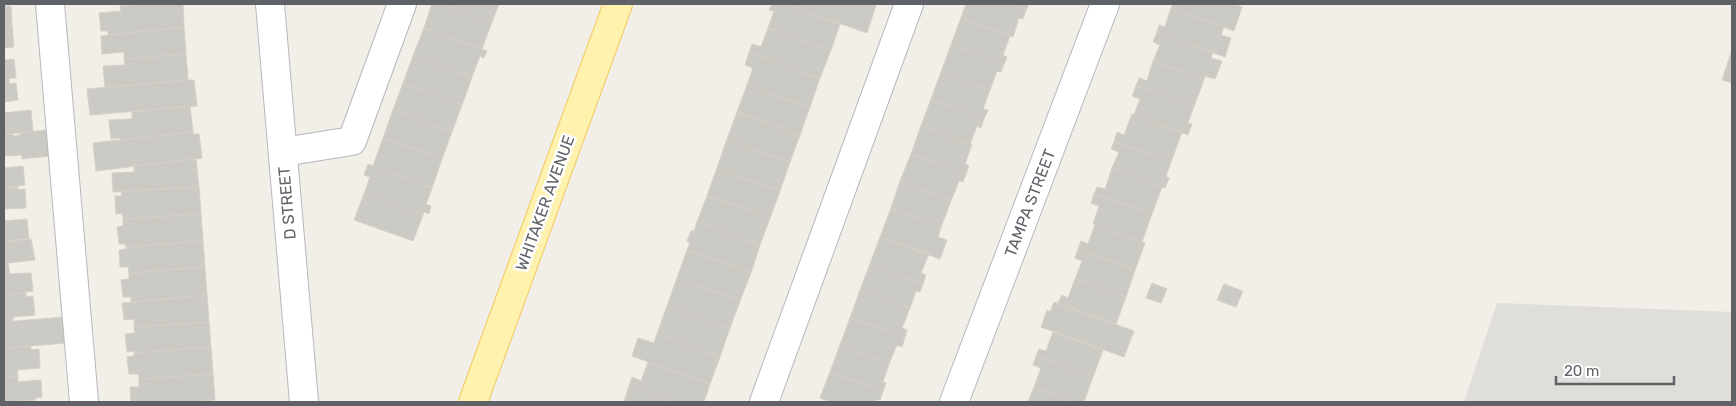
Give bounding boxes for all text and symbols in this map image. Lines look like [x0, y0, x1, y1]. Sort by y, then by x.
street label: WHITAKER AVENUE [512, 133, 578, 273]
street label: TAMPA STREET [1001, 147, 1059, 259]
street label: D STREET [274, 166, 300, 240]
scale bar [1556, 354, 1674, 386]
text: 20 m [1564, 362, 1599, 380]

